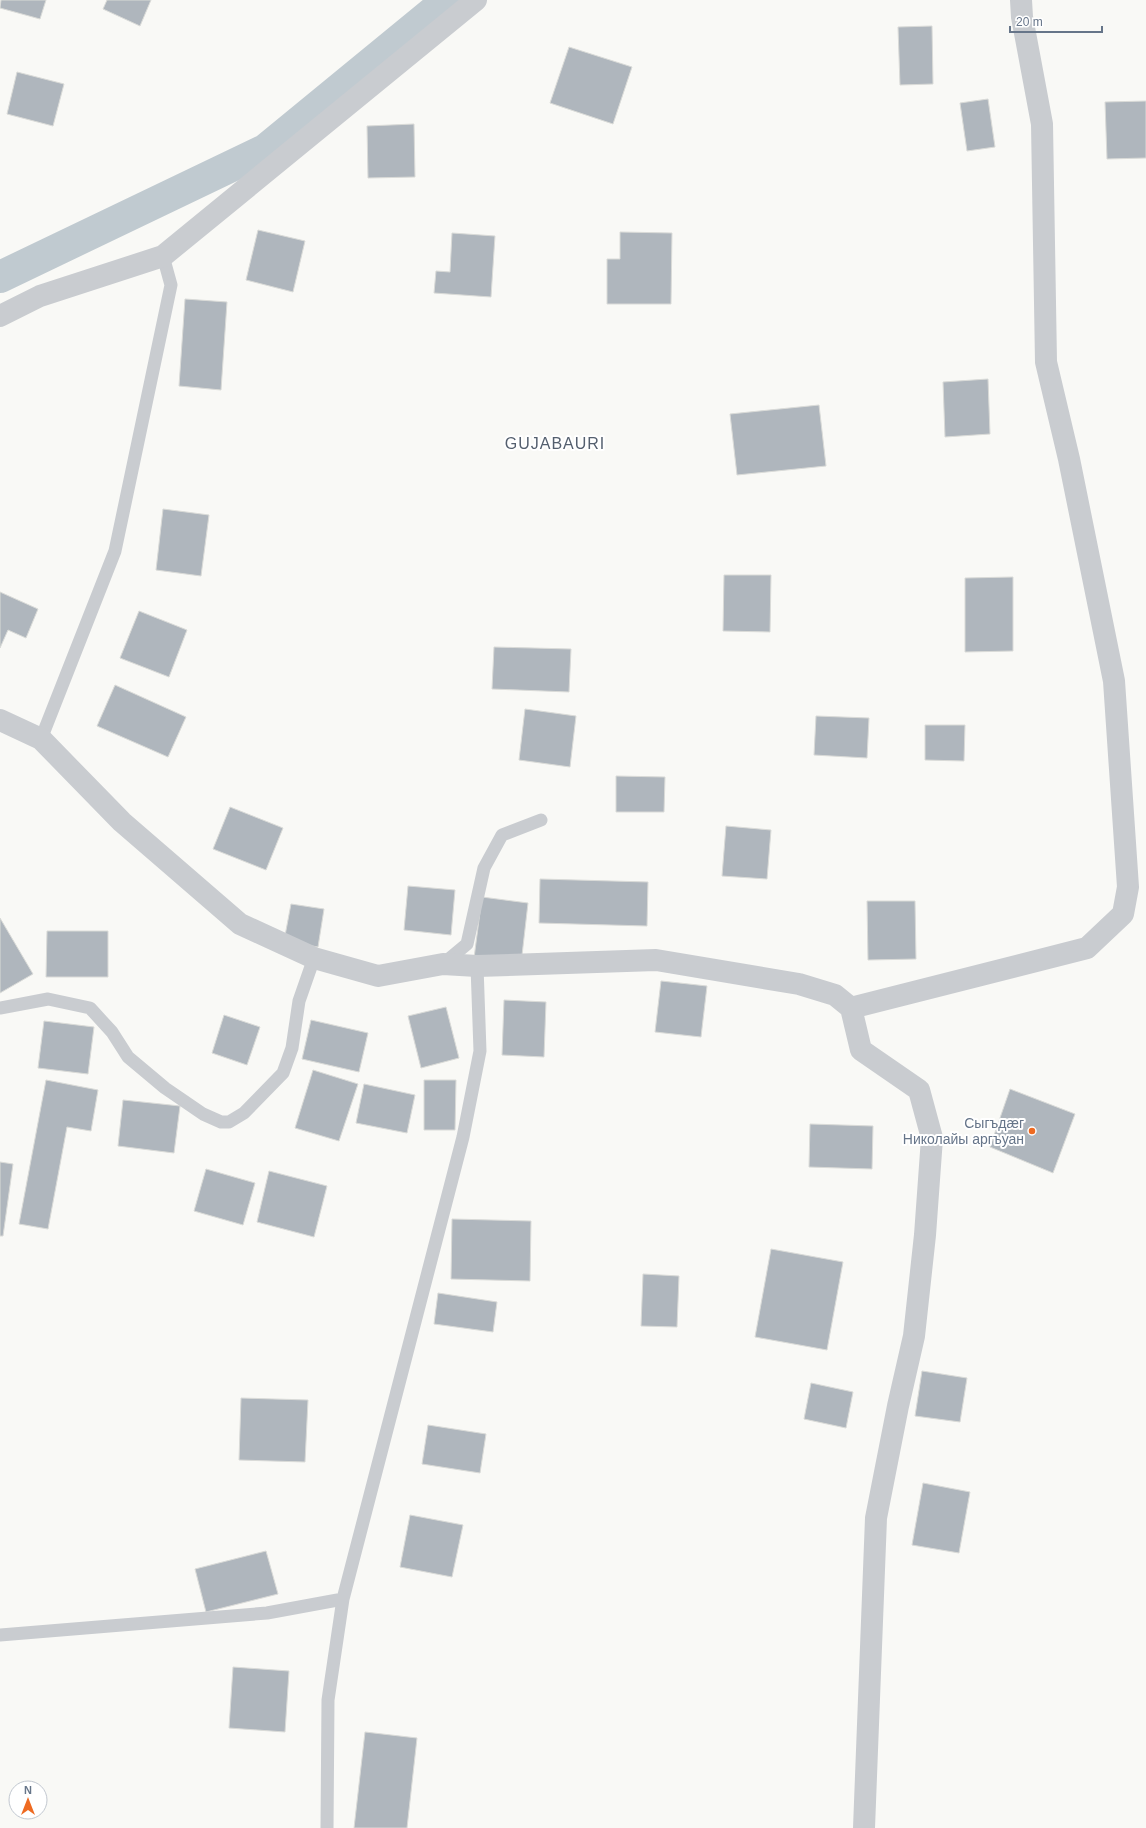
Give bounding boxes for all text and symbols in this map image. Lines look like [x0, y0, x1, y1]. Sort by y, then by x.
scale bar [1010, 8, 1102, 34]
text: 20 m [1016, 15, 1043, 29]
district label: GUJABAURI [505, 435, 605, 452]
place label: Сыгъдæг Николайы аргъуан [903, 1115, 1024, 1147]
marker: Сыгъдæг Николайы аргъуан [1027, 1126, 1037, 1136]
north arrow [8, 1780, 48, 1820]
text: N [24, 1784, 32, 1796]

